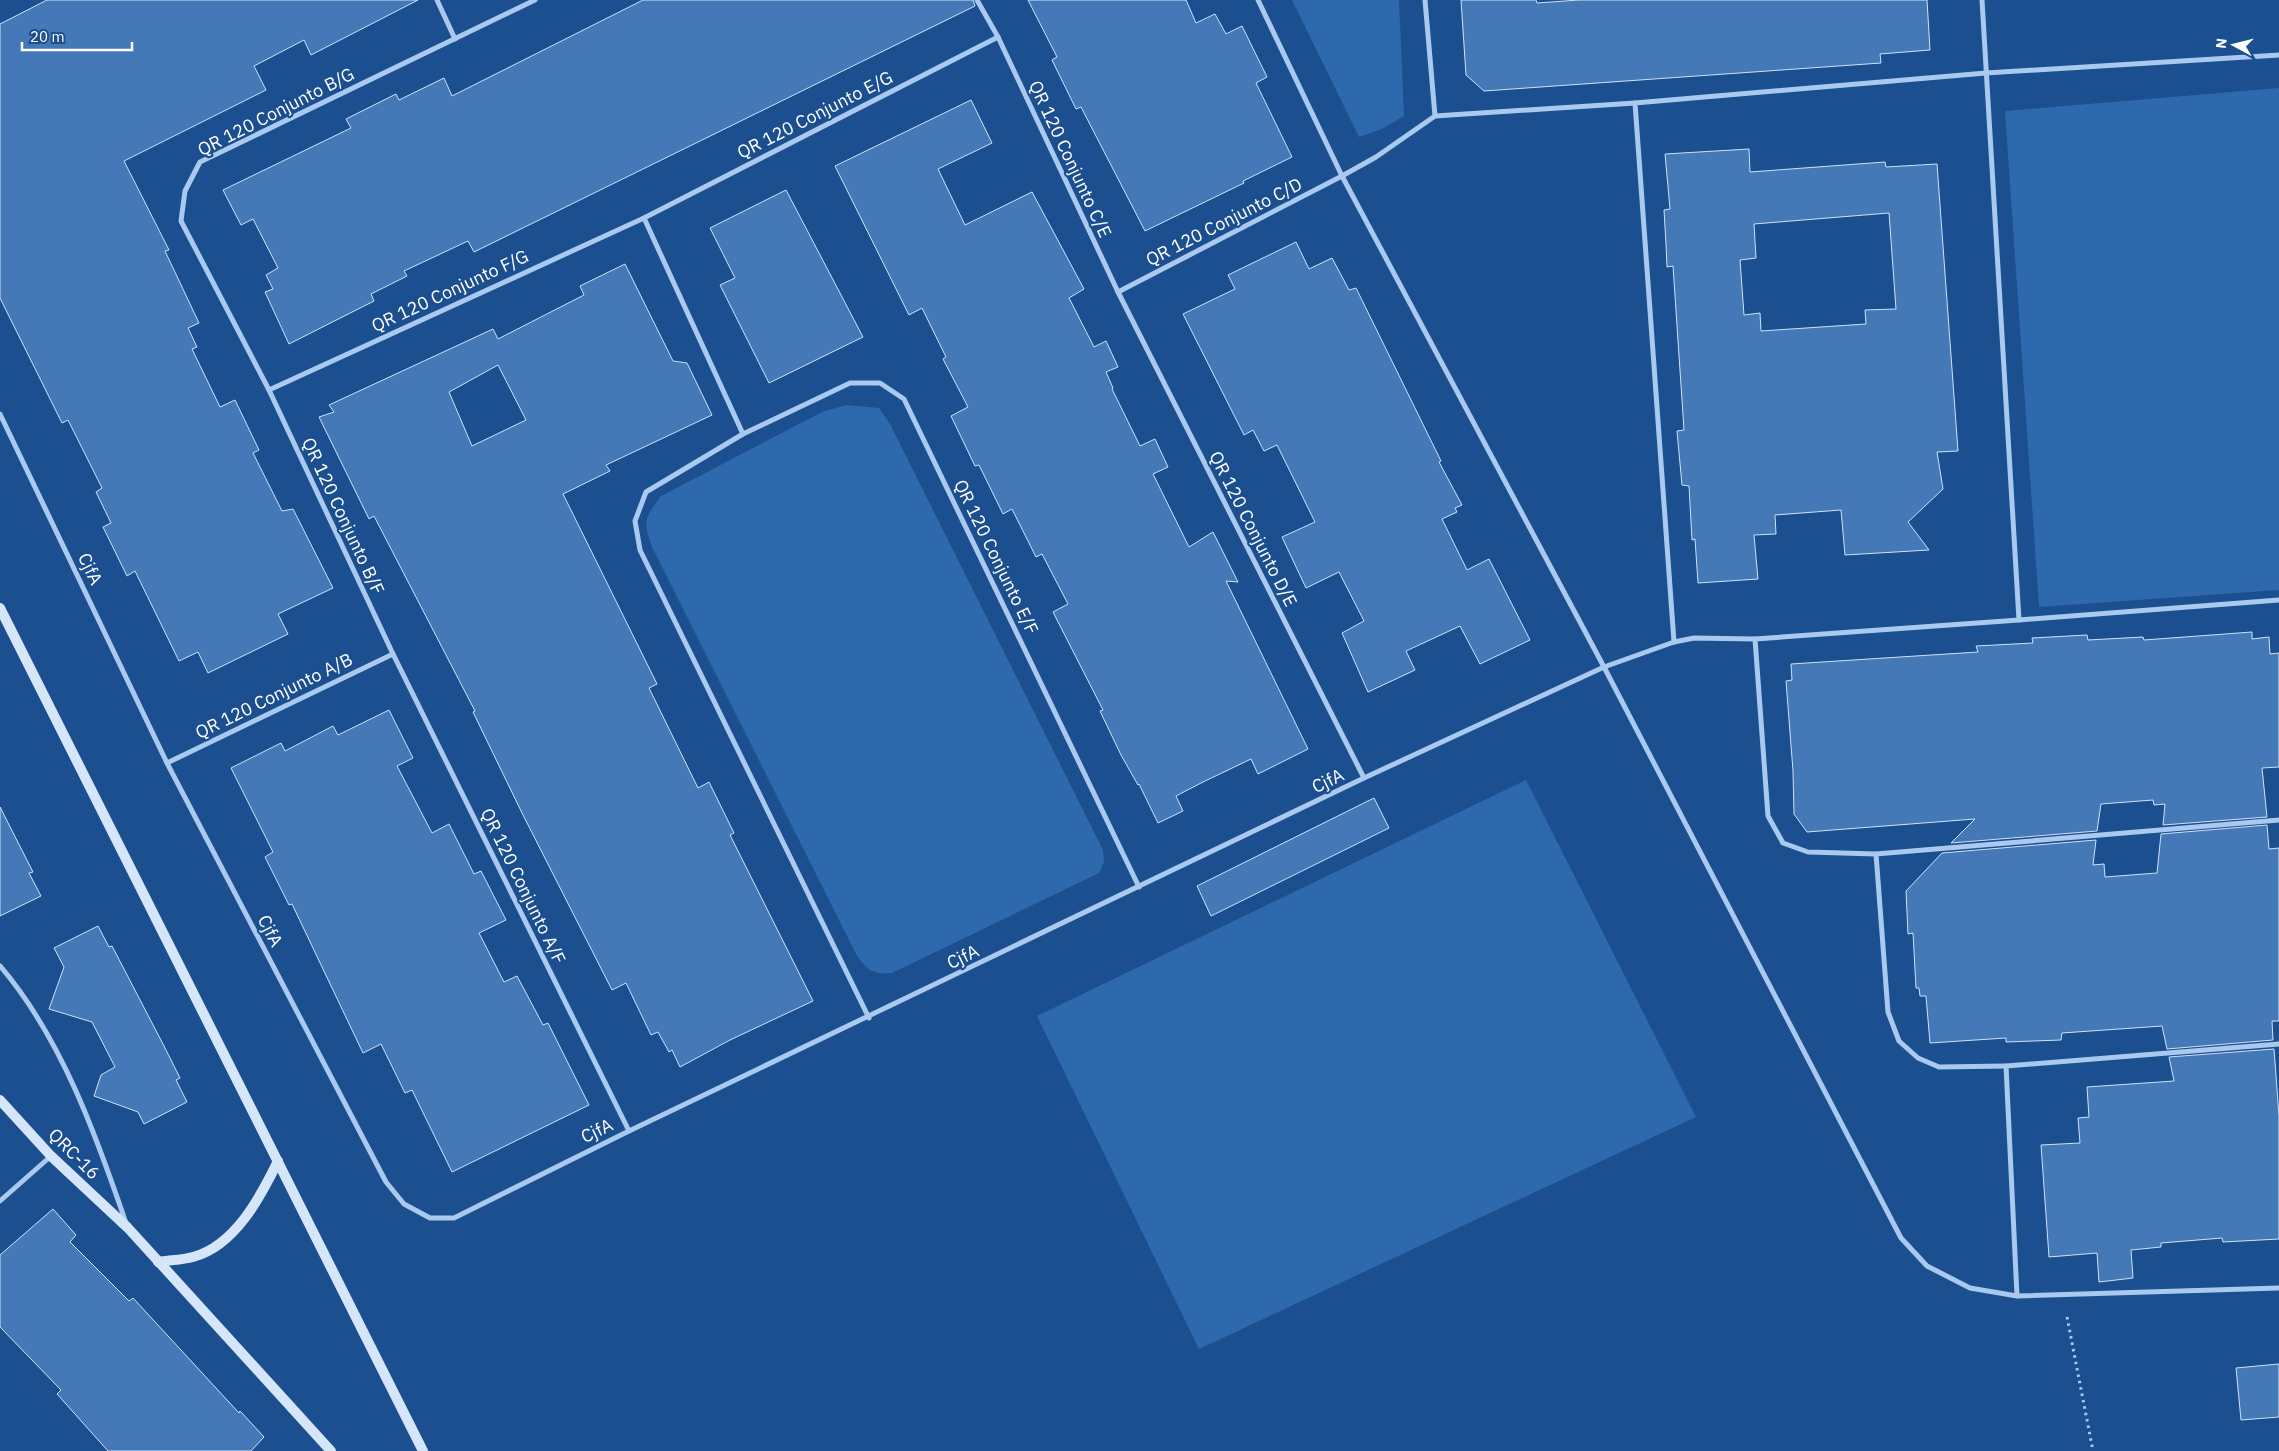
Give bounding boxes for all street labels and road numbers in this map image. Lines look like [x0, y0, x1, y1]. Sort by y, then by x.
street label: QR 120 Conjunto B/G [194, 62, 358, 161]
street label: QR 120 Conjunto E/G [733, 65, 897, 164]
street label: QR 120 Conjunto C/E [1024, 77, 1117, 241]
street label: QR 120 Conjunto C/D [1142, 172, 1306, 271]
street label: QR 120 Conjunto F/G [368, 244, 532, 337]
street label: QR 120 Conjunto B/F [297, 434, 390, 598]
street label: QR 120 Conjunto D/E [1204, 447, 1303, 610]
street label: QR 120 Conjunto E/F [949, 476, 1044, 638]
street label: CjfA [73, 549, 108, 589]
street label: QR 120 Conjunto A/B [191, 647, 356, 744]
street label: CjfA [1308, 763, 1348, 798]
street label: QR 120 Conjunto A/F [476, 804, 571, 968]
street label: CjfA [253, 911, 288, 951]
street label: CjfA [943, 939, 983, 974]
street label: CjfA [577, 1113, 617, 1148]
street label: QRC-16 [44, 1123, 105, 1184]

